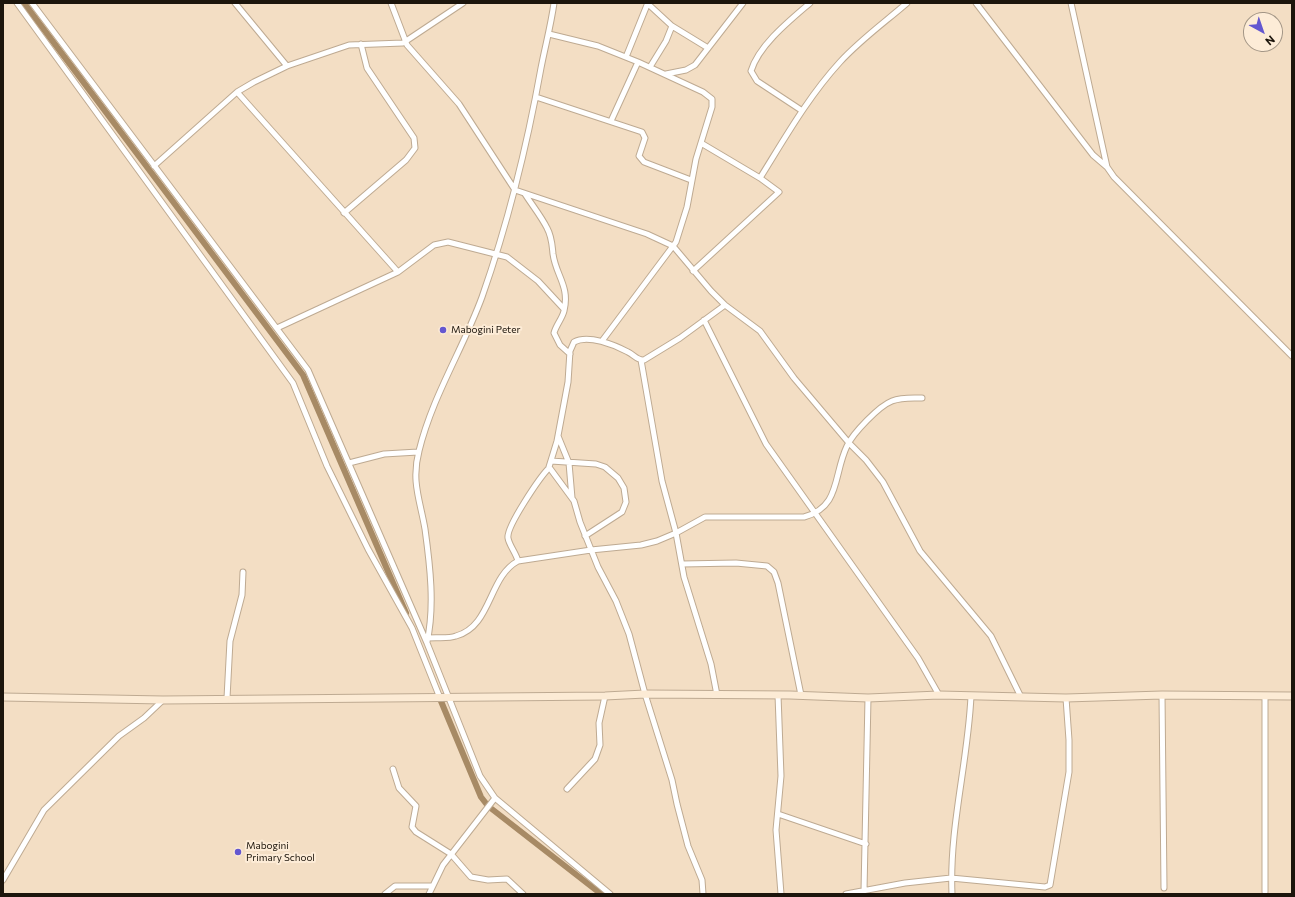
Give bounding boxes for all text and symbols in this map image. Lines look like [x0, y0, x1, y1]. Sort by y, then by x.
north arrow [1243, 12, 1283, 52]
text: N [1263, 33, 1278, 48]
place label: Mabogini Peter [451, 324, 520, 336]
marker: Mabogini Peter [438, 325, 448, 335]
place label: Mabogini Primary School [246, 840, 315, 864]
marker: Mabogini Primary School [233, 847, 243, 857]

